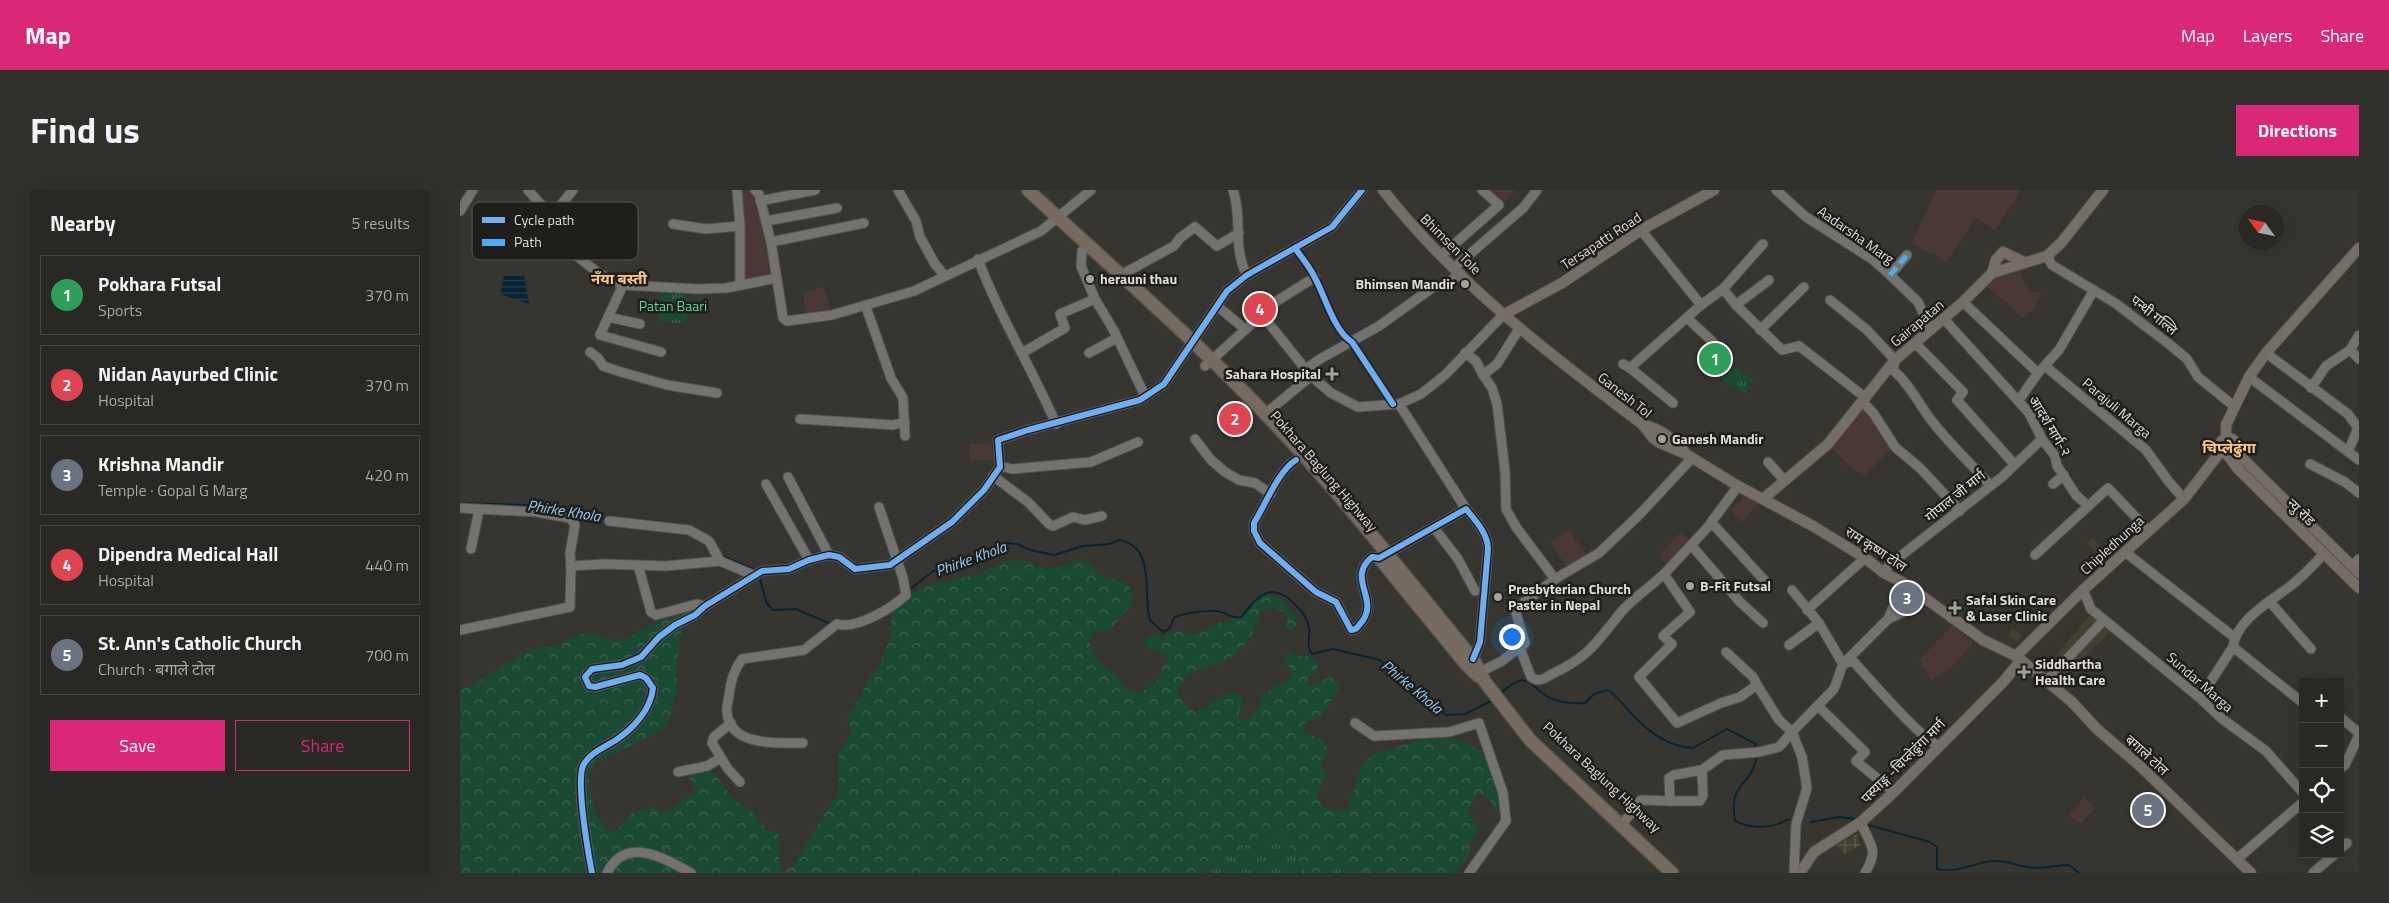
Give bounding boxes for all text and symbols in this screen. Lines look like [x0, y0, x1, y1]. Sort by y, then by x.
text: Map [25, 17, 71, 53]
text: Map [2181, 22, 2215, 49]
text: Layers [2243, 22, 2292, 49]
text: Share [2320, 22, 2364, 49]
text: Find us [30, 103, 140, 157]
button: Directions [2236, 105, 2359, 156]
street label: Aadarsha Marg [1814, 200, 1899, 269]
legend [472, 202, 638, 260]
north arrow [2239, 205, 2284, 250]
text: Nearby [50, 207, 115, 239]
street label: Tersapatti Road [1556, 207, 1645, 274]
street label: Bhimsen Tole [1416, 208, 1487, 279]
text: Cycle path [514, 209, 574, 230]
text: 5 results [351, 211, 410, 235]
text: Path [514, 231, 542, 252]
district label: नँया बस्ती [591, 267, 647, 290]
place label: herauni thau [1100, 268, 1177, 289]
text: Pokhara Futsal [98, 269, 221, 298]
marker: herauni thau [1084, 273, 1096, 285]
place label: Bhimsen Mandir [1355, 273, 1455, 294]
marker: Bhimsen Mandir [1459, 278, 1471, 290]
text: 1 [63, 283, 71, 307]
text: 370 m [365, 283, 409, 307]
pin: 4 [1244, 290, 1276, 328]
street label: पन्थी गल्लि [2126, 290, 2183, 340]
street label: Gairapatan [1885, 294, 1948, 351]
park label: Patan Baari [639, 295, 707, 316]
text: Sports [98, 298, 142, 322]
pin: 1 [1699, 340, 1731, 378]
text: Nidan Aayurbed Clinic [98, 359, 278, 388]
place label: Sahara Hospital [1225, 363, 1321, 384]
marker: Sahara Hospital [1325, 367, 1339, 381]
street label: Ganesh Tol [1594, 367, 1657, 423]
street label: Parajuli Marga [2078, 372, 2157, 443]
text: 2 [63, 373, 71, 397]
text: 370 m [365, 373, 409, 397]
text: Hospital [98, 388, 154, 412]
street label: आदर्श मार्ग-२ [2024, 391, 2077, 460]
pin: 2 [1219, 400, 1251, 438]
street label: Pokhara Baglung Highway [1266, 405, 1383, 536]
place label: Ganesh Mandir [1672, 428, 1763, 449]
marker: Ganesh Mandir [1656, 433, 1668, 445]
district label: चिप्लेढुंगा [2202, 436, 2256, 459]
text: Krishna Mandir [98, 449, 224, 478]
text: 3 [63, 463, 71, 487]
text: 420 m [365, 463, 409, 487]
street label: गोपाल जी मार्ग [1920, 464, 1990, 527]
text: Temple · Gopal G Marg [98, 478, 248, 502]
water label: Phirke Khola [526, 493, 604, 528]
street label: न्यु रोड [2282, 493, 2321, 531]
street label: Chipledhunga [2075, 510, 2148, 579]
street label: राम कृष्ण टोल [1841, 521, 1912, 577]
water label: Phirke Khola [932, 535, 1011, 582]
text: Dipendra Medical Hall [98, 539, 278, 568]
text: 4 [63, 553, 71, 577]
text: 440 m [365, 553, 409, 577]
text: Hospital [98, 568, 154, 592]
place label: B-Fit Futsal [1700, 575, 1771, 596]
place label: Presbyterian Church Paster in Nepal [1508, 578, 1631, 615]
pin: 3 [1891, 579, 1923, 617]
marker: B-Fit Futsal [1684, 580, 1696, 592]
place label: Safal Skin Care & Laser Clinic [1966, 589, 2056, 626]
marker: Presbyterian Church Paster in Nepal [1492, 591, 1504, 603]
marker: Safal Skin Care & Laser Clinic [1948, 601, 1962, 615]
your location [1499, 624, 1525, 650]
text: St. Ann's Catholic Church [98, 628, 302, 657]
text: 5 [63, 643, 71, 667]
text: 700 m [365, 643, 409, 667]
street label: Sundar Marga [2162, 647, 2238, 717]
place label: Siddhartha Health Care [2035, 653, 2106, 690]
water label: Phirke Khola [1377, 654, 1449, 720]
text: Church · बगाले टोल [98, 657, 215, 681]
marker: Siddhartha Health Care [2017, 665, 2031, 679]
map controls [2299, 678, 2344, 858]
button: + [2299, 678, 2344, 723]
street label: पस्याङ्ग -चिप्लेढुंगा मार्ग [1856, 713, 1951, 808]
street label: Pokhara Baglung Highway [1539, 716, 1666, 837]
button: Save [50, 720, 225, 771]
button: Share [235, 720, 410, 771]
button: − [2299, 723, 2344, 768]
street label: बगाले टोल [2121, 729, 2174, 780]
button: locate [2299, 768, 2344, 813]
pin: 5 [2132, 791, 2164, 829]
button: layers [2299, 813, 2344, 858]

